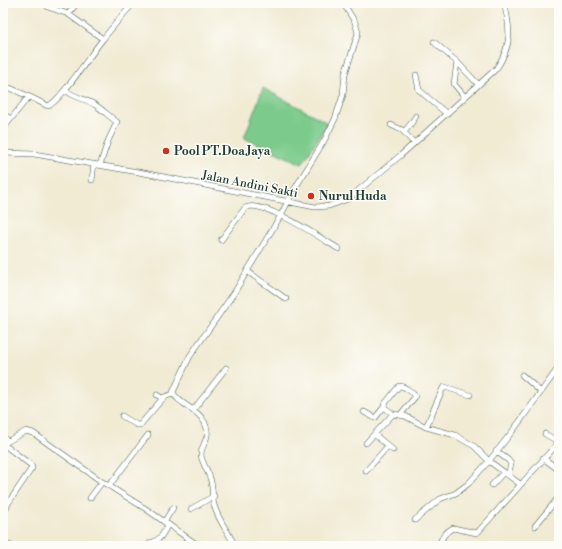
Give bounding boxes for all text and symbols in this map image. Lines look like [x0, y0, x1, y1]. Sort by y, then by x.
place label: Pool PT.Doa Jaya [174, 144, 271, 159]
marker: Pool PT.Doa Jaya [161, 146, 171, 156]
street label: Jalan Andini Sakti [200, 168, 299, 201]
place label: Nurul Huda [319, 189, 387, 204]
marker: Nurul Huda [306, 191, 316, 201]

